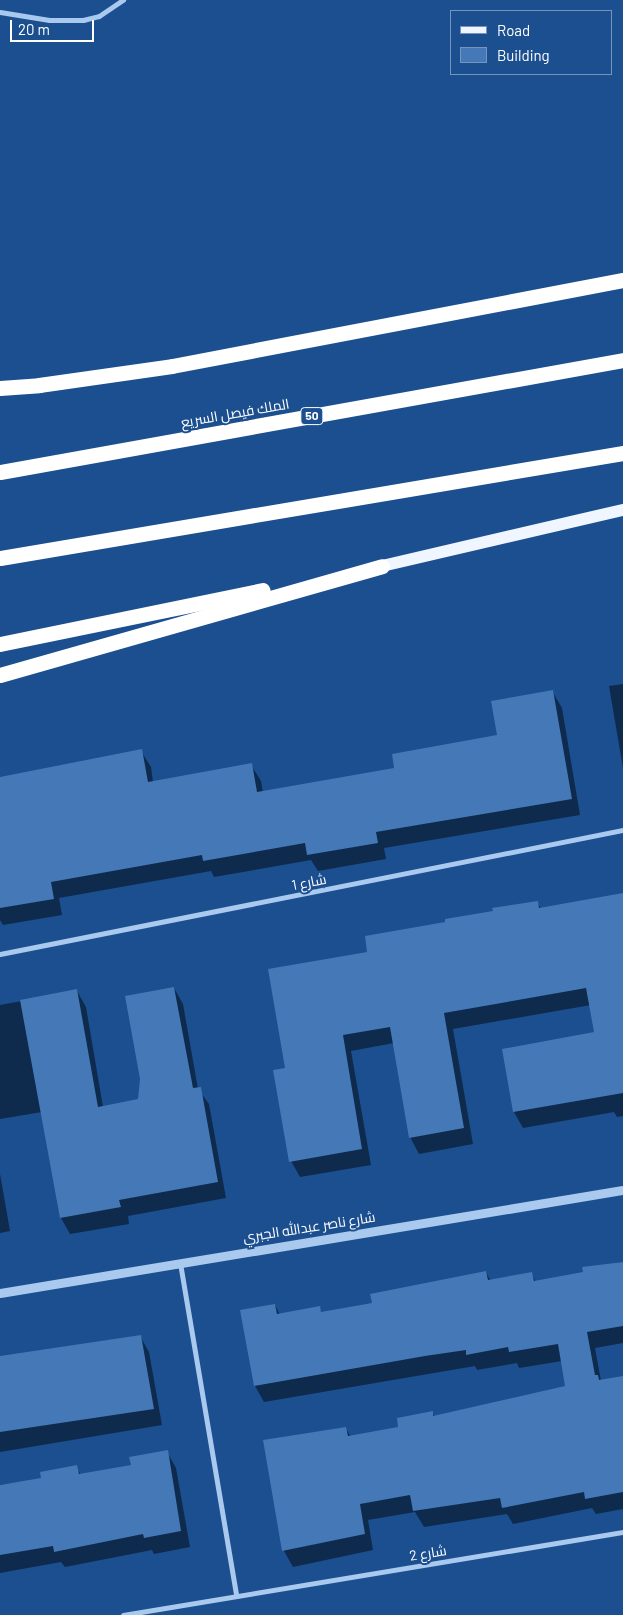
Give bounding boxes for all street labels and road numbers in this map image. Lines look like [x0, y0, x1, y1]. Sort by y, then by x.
street label: الملك فيصل السريع [179, 395, 291, 431]
road number: 50 [300, 406, 324, 426]
street label: شارع 1 [290, 870, 328, 894]
street label: شارع ناصر عبدالله الجبري [242, 1208, 376, 1246]
street label: شارع 2 [408, 1542, 448, 1564]

